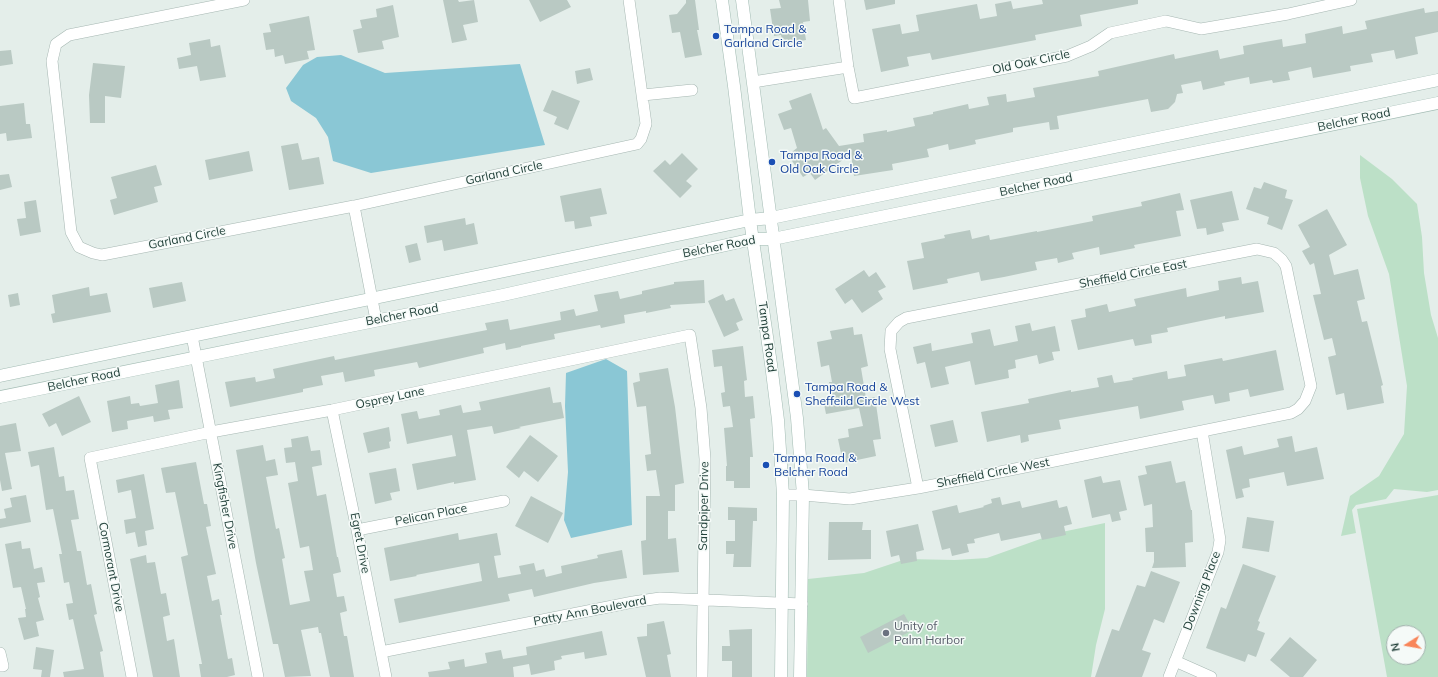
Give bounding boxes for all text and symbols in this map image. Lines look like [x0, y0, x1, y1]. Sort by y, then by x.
place label: Tampa Road & Garland Circle [724, 22, 806, 50]
marker: Tampa Road & Garland Circle [711, 31, 721, 41]
street label: Old Oak Circle [991, 47, 1071, 77]
street label: Belcher Road [1316, 105, 1392, 135]
place label: Tampa Road & Old Oak Circle [780, 148, 862, 176]
marker: Tampa Road & Old Oak Circle [767, 157, 777, 167]
street label: Garland Circle [464, 158, 544, 188]
street label: Belcher Road [998, 170, 1074, 200]
street label: Garland Circle [147, 223, 227, 253]
street label: Belcher Road [681, 233, 757, 261]
street label: Sheffield Circle East [1078, 256, 1188, 292]
street label: Belcher Road [364, 301, 440, 329]
street label: Tampa Road [755, 301, 779, 373]
street label: Belcher Road [46, 365, 122, 395]
place label: Tampa Road & Sheffeild Circle West [805, 380, 919, 408]
street label: Osprey Lane [354, 384, 426, 412]
marker: Tampa Road & Sheffeild Circle West [792, 389, 802, 399]
place label: Tampa Road & Belcher Road [774, 451, 856, 479]
street label: Sheffield Circle West [935, 455, 1051, 491]
marker: Tampa Road & Belcher Road [761, 460, 771, 470]
street label: Sandpiper Drive [696, 461, 712, 551]
street label: Kingfisher Drive [210, 462, 240, 550]
street label: Pelican Place [394, 501, 468, 529]
street label: Egret Drive [347, 512, 373, 574]
street label: Cormorant Drive [95, 521, 127, 613]
street label: Downing Place [1180, 549, 1224, 633]
street label: Patty Ann Boulevard [532, 593, 648, 629]
place label: Unity of Palm Harbor [894, 619, 964, 647]
north arrow [1386, 625, 1426, 665]
marker: Unity of Palm Harbor [881, 628, 891, 638]
text: N [1388, 642, 1403, 653]

